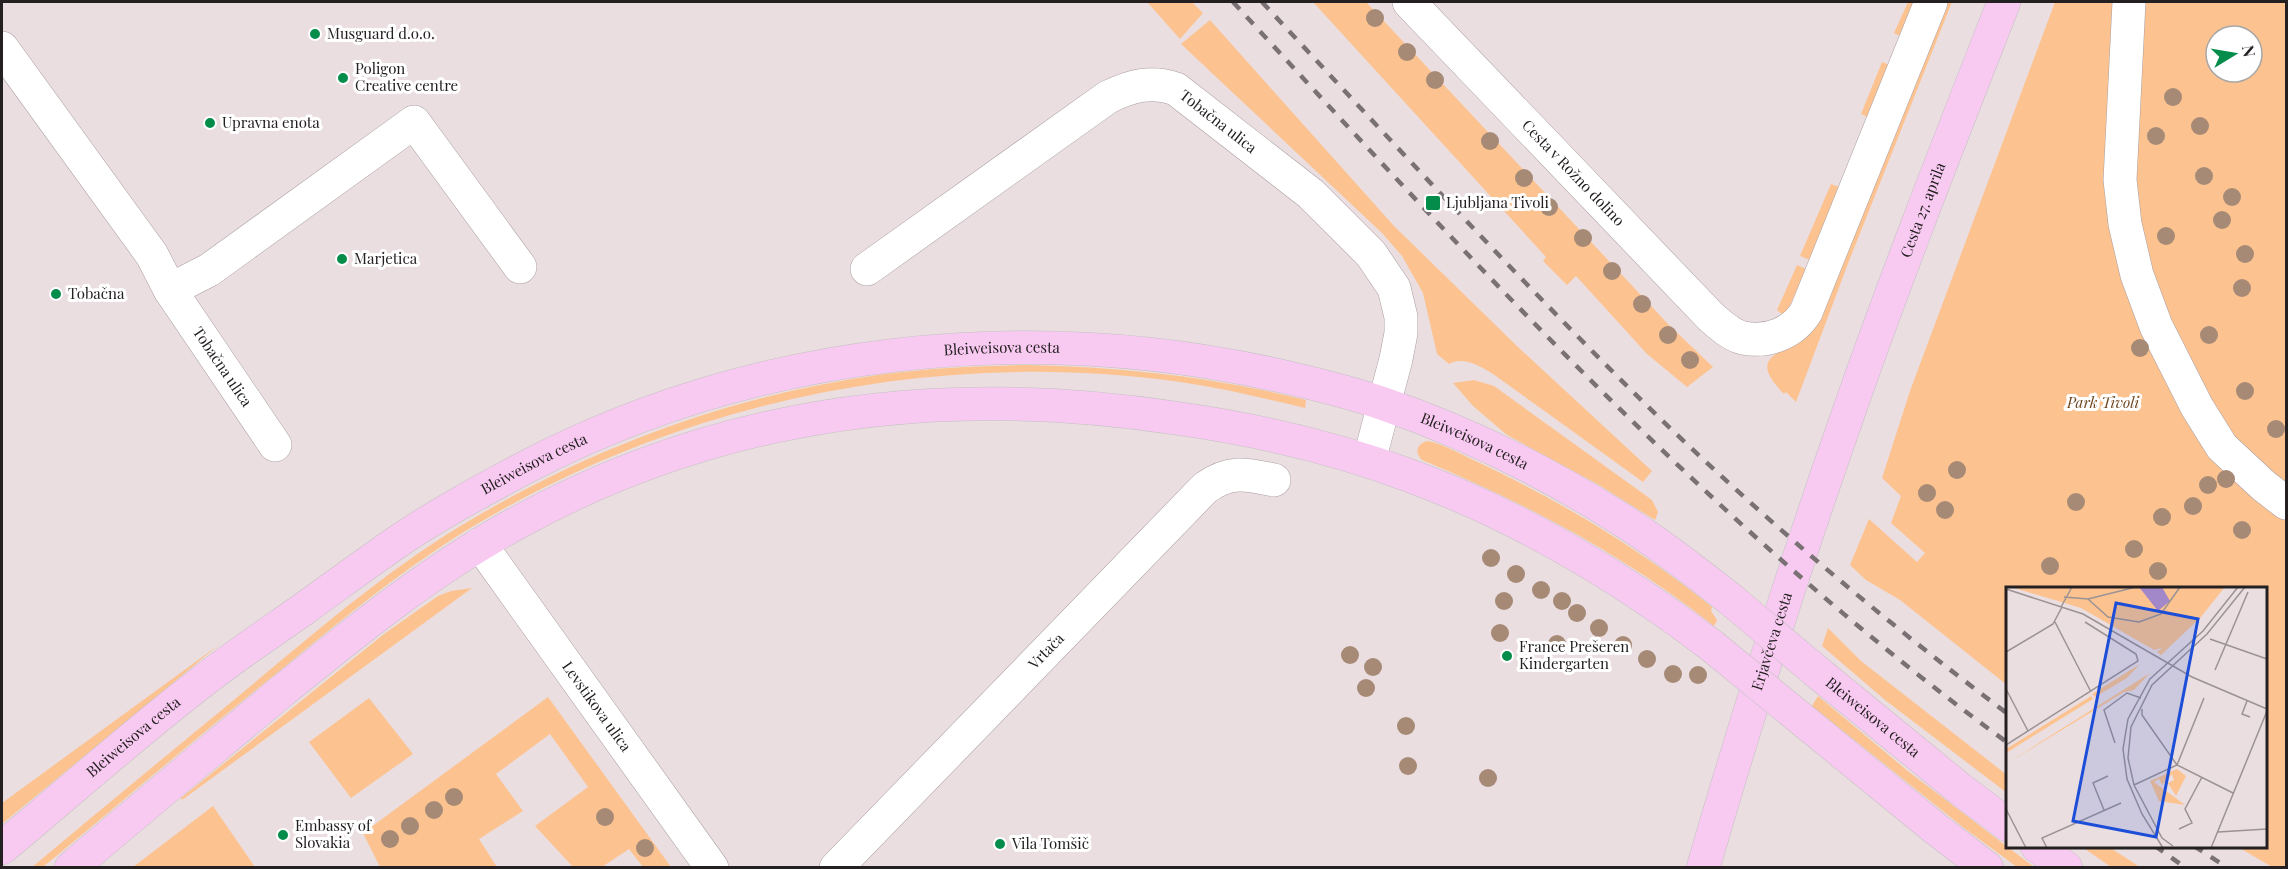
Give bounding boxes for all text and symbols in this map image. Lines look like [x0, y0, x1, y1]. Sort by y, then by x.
place label: Musguard d.o.o. [327, 23, 435, 43]
north arrow [2204, 24, 2264, 84]
marker: Musguard d.o.o. [308, 27, 322, 41]
text: N [2238, 43, 2261, 59]
place label: Poligon Creative centre [355, 58, 458, 95]
marker: Poligon Creative centre [336, 71, 350, 85]
street label: Tobačna ulica [1176, 85, 1262, 158]
place label: Upravna enota [222, 112, 320, 132]
street label: Cesta v Rožno dolino [1518, 115, 1629, 230]
marker: Upravna enota [203, 116, 217, 130]
street label: Cesta 27. aprila [1895, 159, 1950, 260]
place label: Ljubljana Tivoli [1446, 192, 1549, 212]
marker: Ljubljana Tivoli [1424, 194, 1442, 212]
place label: Marjetica [354, 248, 418, 268]
marker: Marjetica [335, 252, 349, 266]
place label: Tobačna [68, 283, 125, 303]
marker: Tobačna [49, 287, 63, 301]
street label: Tobačna ulica [189, 323, 257, 411]
street label: Bleiweisova cesta [943, 337, 1061, 360]
park label: Park Tivoli [2066, 392, 2140, 412]
street label: Bleiweisova cesta [1418, 407, 1533, 474]
street label: Bleiweisova cesta [477, 428, 590, 498]
inset map [2006, 587, 2267, 848]
street label: Erjavčeva cesta [1746, 589, 1796, 693]
street label: Vrtača [1023, 628, 1068, 674]
place label: France Prešeren Kindergarten [1519, 636, 1629, 673]
marker: France Prešeren Kindergarten [1500, 649, 1514, 663]
street label: Levstikova ulica [558, 657, 637, 756]
street label: Bleiweisova cesta [1822, 672, 1925, 762]
street label: Bleiweisova cesta [82, 691, 184, 781]
place label: Embassy of Slovakia [295, 815, 372, 852]
marker: Embassy of Slovakia [276, 828, 290, 842]
place label: Vila Tomšič [1011, 833, 1089, 853]
marker: Vila Tomšič [993, 837, 1007, 851]

